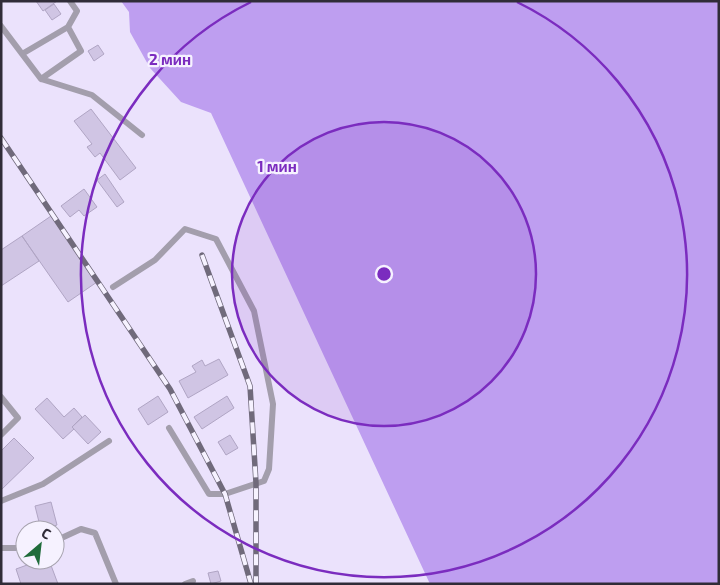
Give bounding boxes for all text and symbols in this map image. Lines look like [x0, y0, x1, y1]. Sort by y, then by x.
text: 2 мин [149, 50, 191, 68]
text: 1 мин [257, 157, 297, 175]
centre of rings [375, 265, 393, 283]
north arrow [15, 520, 65, 570]
text: С [39, 524, 54, 543]

